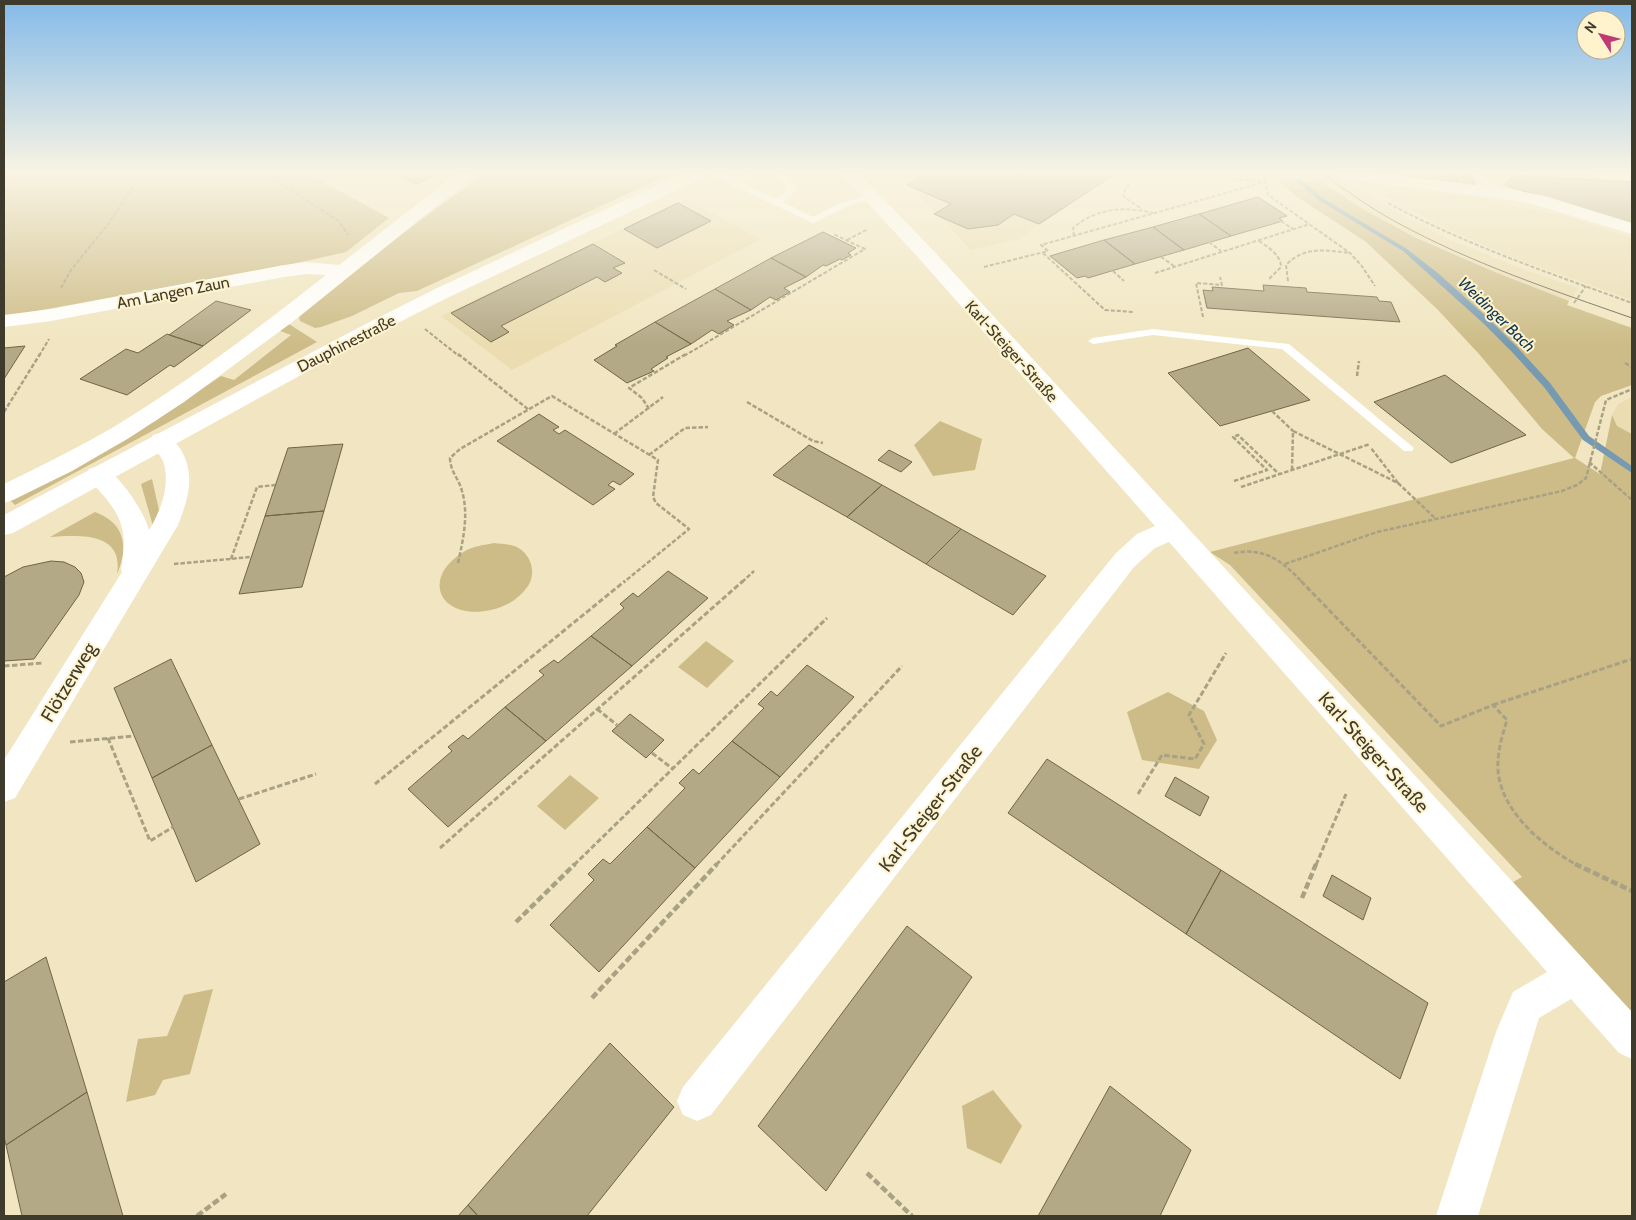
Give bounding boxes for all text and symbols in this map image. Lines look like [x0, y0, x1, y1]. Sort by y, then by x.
north arrow [1576, 10, 1626, 60]
text: N [1580, 18, 1601, 37]
street label: Am Langen Zaun [115, 272, 231, 313]
water label: Weidinger Bach [1454, 273, 1539, 356]
street label: Karl-Steiger-Straße [961, 297, 1062, 406]
street label: Dauphinestraße [294, 311, 399, 376]
street label: Flötzerweg [36, 638, 101, 726]
street label: Karl-Steiger-Straße [1313, 687, 1434, 818]
street label: Karl-Steiger-Straße [874, 740, 987, 876]

